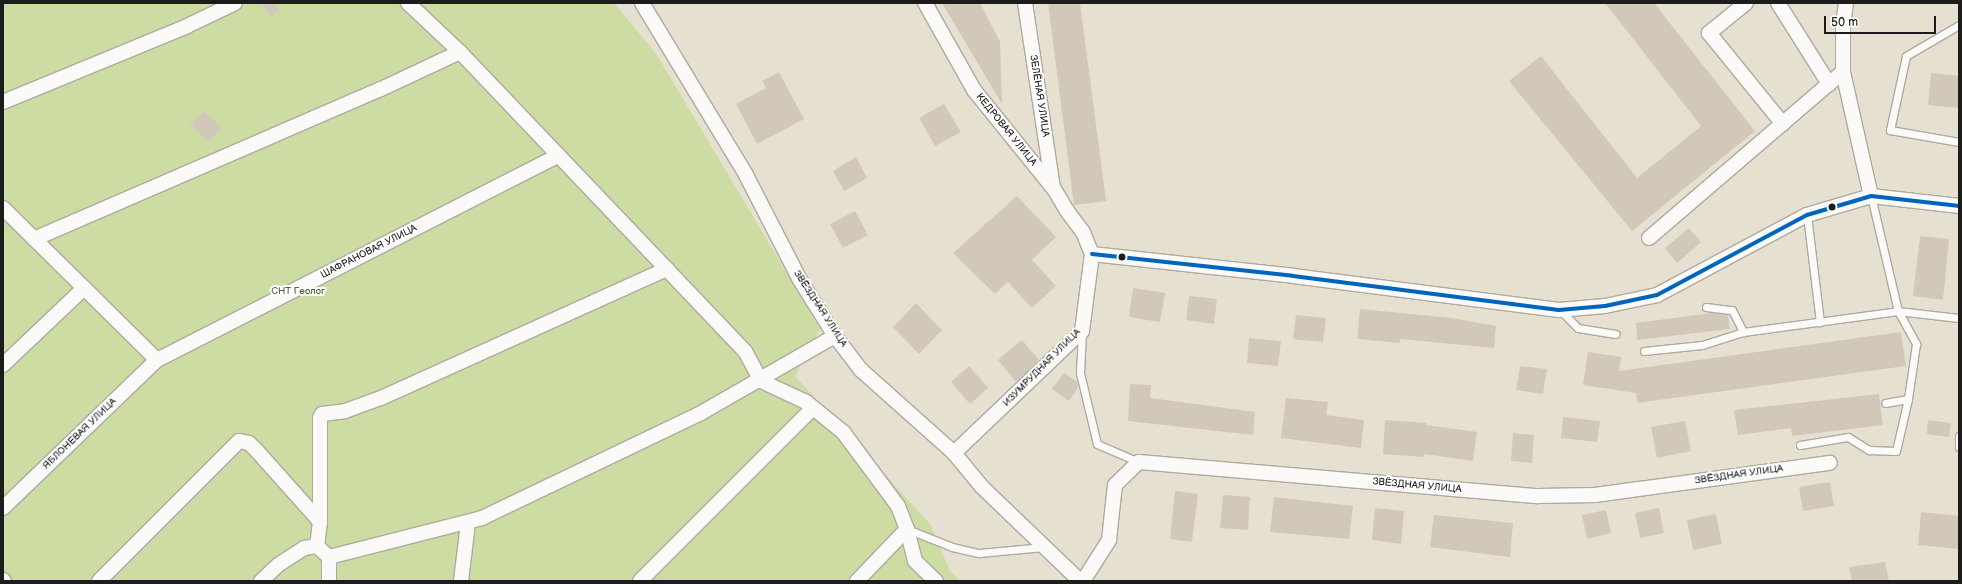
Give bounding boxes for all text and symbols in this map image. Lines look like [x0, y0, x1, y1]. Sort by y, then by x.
scale bar [1826, 8, 1938, 34]
text: 50 m [1831, 15, 1858, 30]
street label: ЗЕЛЁНАЯ УЛИЦА [1027, 54, 1051, 138]
street label: КЕДРОВАЯ УЛИЦА [973, 91, 1039, 169]
unlabelled marker [1827, 202, 1837, 212]
street label: ШАФРАНОВАЯ УЛИЦА [319, 222, 419, 282]
unlabelled marker [1117, 252, 1127, 262]
street label: ЗВЁЗДНАЯ УЛИЦА [791, 268, 849, 350]
park label: СНТ Геолог [271, 286, 325, 298]
street label: ИЗУМРУДНАЯ УЛИЦА [1001, 327, 1083, 409]
street label: ЯБЛОНЕВАЯ УЛИЦА [41, 396, 119, 472]
street label: ЗВЁЗДНАЯ УЛИЦА [1694, 463, 1784, 487]
street label: ЗВЁЗДНАЯ УЛИЦА [1372, 476, 1462, 496]

